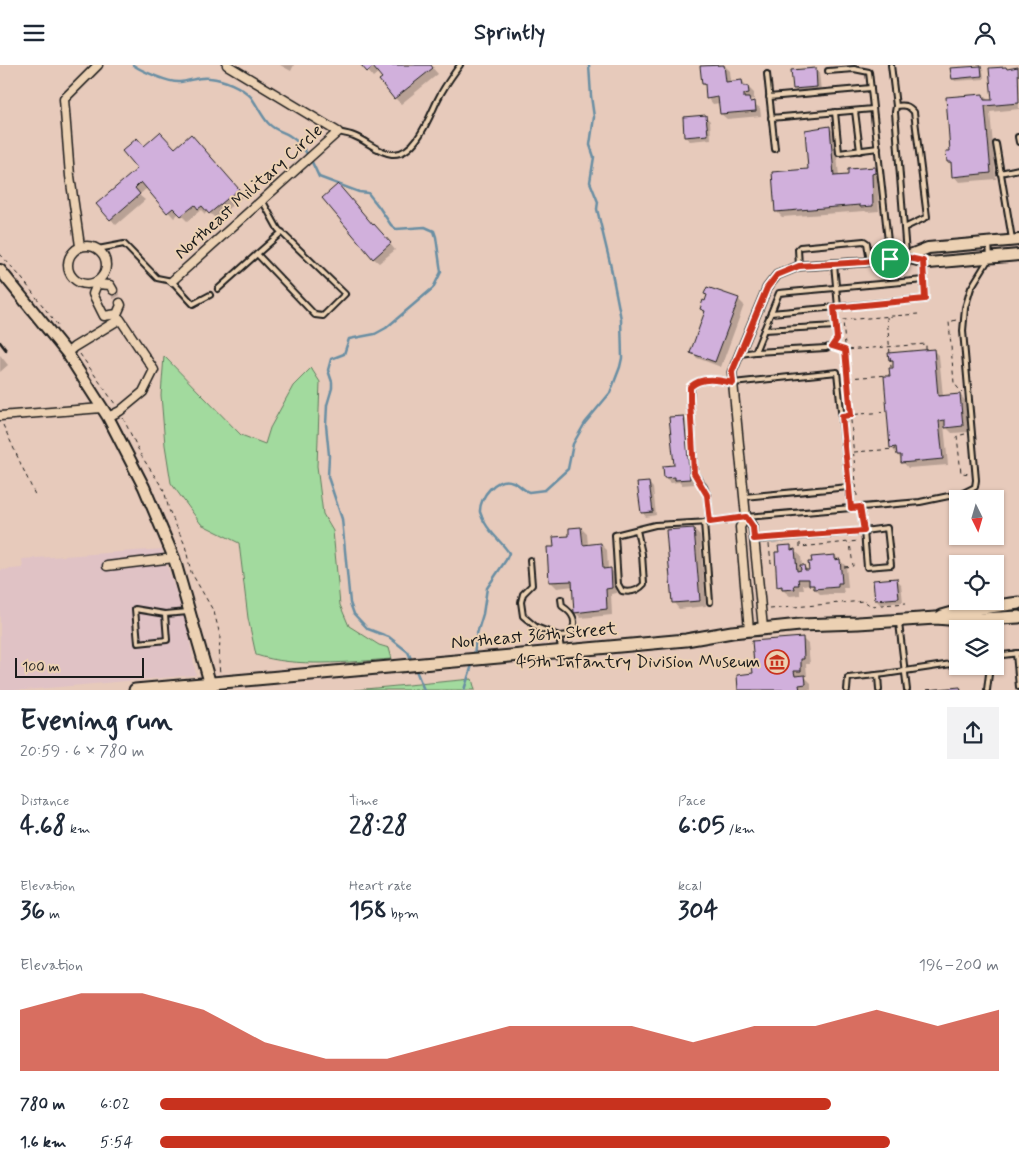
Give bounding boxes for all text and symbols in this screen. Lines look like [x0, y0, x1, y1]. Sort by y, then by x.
icon: menu [20, 19, 48, 47]
text: Sprintly [474, 19, 545, 47]
icon: person [971, 19, 999, 47]
street label: Northeast Military Circle [170, 119, 328, 265]
pin [869, 238, 911, 280]
icon: arrive [876, 245, 904, 273]
north arrow [949, 490, 1004, 545]
map controls [949, 490, 1004, 675]
button: locate [949, 555, 1004, 610]
street label: Northeast 36th Street [450, 617, 618, 655]
button: layers [949, 620, 1004, 675]
museum icon: 45th Infantry Division Museum [764, 649, 790, 675]
place label: 45th Infantry Division Museum [516, 650, 760, 674]
scale bar [15, 655, 144, 678]
text: 100 m [22, 658, 60, 676]
text: Evening run [20, 703, 173, 740]
button: share [947, 707, 999, 759]
text: 20:59 · 6 × 780 m [20, 741, 144, 762]
text: Distance [20, 792, 69, 810]
text: Time [349, 792, 378, 810]
text: Pace [678, 792, 706, 810]
text: 4.68 [20, 810, 66, 843]
text: 28:28 [349, 810, 408, 843]
text: 6:05 [678, 810, 725, 843]
text: km [66, 820, 90, 838]
text: /km [725, 820, 755, 838]
text: Elevation [20, 877, 75, 895]
text: Heart rate [349, 877, 412, 895]
text: kcal [678, 877, 702, 895]
text: 36 [20, 895, 45, 928]
text: 158 [349, 895, 387, 928]
text: 304 [678, 895, 718, 928]
text: m [45, 905, 60, 923]
text: bpm [387, 905, 419, 923]
text: Elevation [20, 955, 83, 976]
text: 196–200 m [919, 955, 999, 976]
text: 780 m [20, 1094, 65, 1115]
text: 6:02 [100, 1094, 130, 1115]
text: 1.6 km [20, 1132, 66, 1153]
text: 5:54 [100, 1132, 133, 1153]

